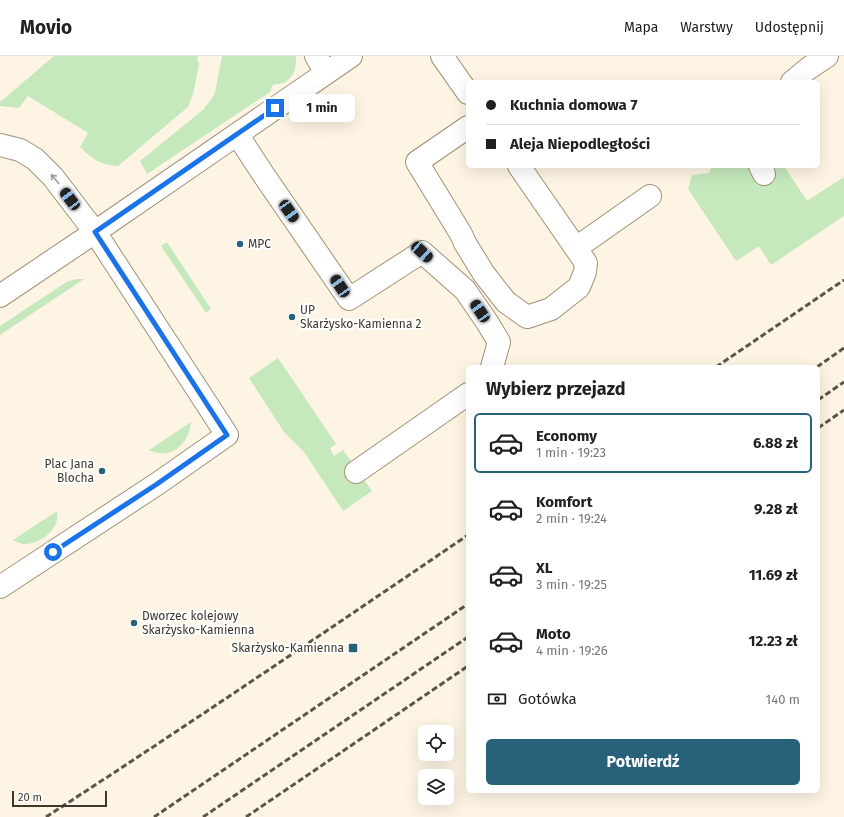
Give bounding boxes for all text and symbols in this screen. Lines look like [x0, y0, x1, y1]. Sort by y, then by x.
text: Movio [20, 16, 72, 39]
text: Mapa [624, 19, 658, 36]
text: Warstwy [680, 19, 733, 36]
text: Udostępnij [755, 19, 824, 36]
callout: 1 min [289, 94, 355, 122]
text: Kuchnia domowa 7 [510, 96, 637, 114]
route end [266, 99, 284, 117]
text: 1 min [306, 100, 338, 115]
text: Aleja Niepodległości [510, 135, 650, 153]
one-way arrow [50, 173, 59, 184]
car [58, 186, 82, 212]
car [277, 198, 301, 224]
place label: MPC [248, 237, 271, 251]
marker: MPC [235, 239, 245, 249]
car [409, 240, 435, 264]
car [328, 273, 352, 299]
car [468, 298, 492, 324]
place label: UP Skarżysko-Kamienna 2 [300, 303, 422, 331]
marker: UP Skarżysko-Kamienna 2 [287, 312, 297, 322]
text: Wybierz przejazd [486, 378, 626, 400]
icon: car [488, 425, 524, 461]
text: Economy [536, 427, 597, 445]
text: 6.88 zł [753, 434, 798, 452]
text: 1 min · 19:23 [536, 445, 606, 460]
place label: Plac Jana Blocha [44, 457, 94, 485]
marker: Plac Jana Blocha [97, 466, 107, 476]
icon: car [488, 491, 524, 527]
text: Komfort [536, 493, 592, 511]
text: 9.28 zł [754, 500, 798, 518]
text: 2 min · 19:24 [536, 511, 607, 526]
route start [44, 543, 62, 561]
icon: car [488, 557, 524, 593]
text: XL [536, 559, 552, 577]
text: 11.69 zł [749, 566, 798, 584]
text: 3 min · 19:25 [536, 577, 607, 592]
place label: Dworzec kolejowy Skarżysko-Kamienna [142, 609, 254, 637]
marker: Dworzec kolejowy Skarżysko-Kamienna [129, 618, 139, 628]
icon: car [488, 623, 524, 659]
text: Moto [536, 625, 571, 643]
text: 12.23 zł [749, 632, 798, 650]
place label: Skarżysko-Kamienna [232, 641, 344, 655]
marker: Skarżysko-Kamienna [347, 642, 359, 654]
text: 4 min · 19:26 [536, 643, 608, 658]
icon: cash [486, 688, 508, 710]
text: Gotówka [518, 690, 577, 708]
text: 140 m [766, 692, 800, 707]
map controls [418, 725, 454, 805]
button: locate [418, 725, 454, 761]
button: Potwierdź [486, 739, 800, 785]
button: layers [418, 769, 454, 805]
scale bar [12, 789, 107, 808]
text: 20 m [18, 791, 42, 804]

